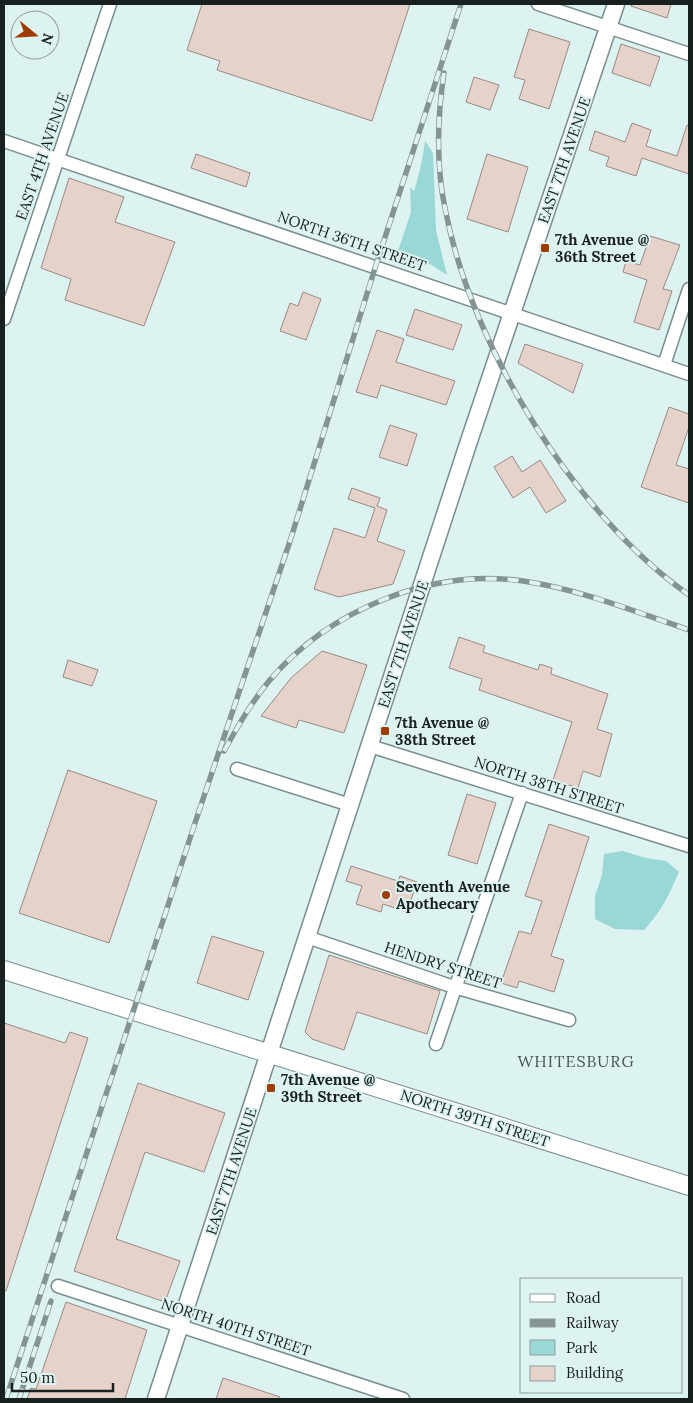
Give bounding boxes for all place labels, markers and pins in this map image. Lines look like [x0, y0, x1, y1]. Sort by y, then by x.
place label: 7th Avenue @ 36th Street [555, 230, 650, 266]
marker: 7th Avenue @ 36th Street [539, 242, 551, 254]
place label: 7th Avenue @ 38th Street [395, 713, 490, 749]
marker: 7th Avenue @ 38th Street [379, 725, 391, 737]
place label: Seventh Avenue Apothecary [396, 877, 510, 913]
marker: Seventh Avenue Apothecary [380, 889, 392, 901]
place label: 7th Avenue @ 39th Street [281, 1070, 376, 1106]
marker: 7th Avenue @ 39th Street [265, 1082, 277, 1094]

